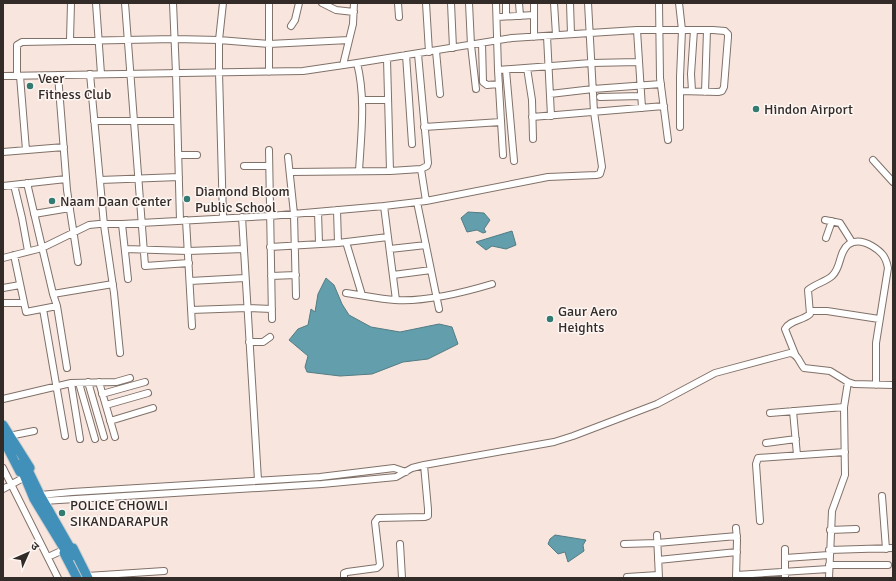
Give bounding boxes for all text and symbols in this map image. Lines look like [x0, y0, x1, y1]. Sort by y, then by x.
place label: Veer Fitness Club [38, 70, 111, 103]
marker: Veer Fitness Club [25, 81, 35, 91]
place label: Hindon Airport [764, 101, 853, 118]
marker: Hindon Airport [751, 104, 761, 114]
place label: Diamond Bloom Public School [195, 183, 290, 216]
place label: Naam Daan Center [60, 193, 173, 210]
marker: Diamond Bloom Public School [182, 194, 192, 204]
marker: Naam Daan Center [47, 196, 57, 206]
place label: Gaur Aero Heights [558, 303, 618, 336]
marker: Gaur Aero Heights [545, 314, 555, 324]
place label: POLICE CHOWLI SIKANDARAPUR [70, 497, 168, 530]
marker: POLICE CHOWLI SIKANDARAPUR [57, 508, 67, 518]
north arrow [8, 533, 48, 573]
text: उ [28, 539, 42, 554]

